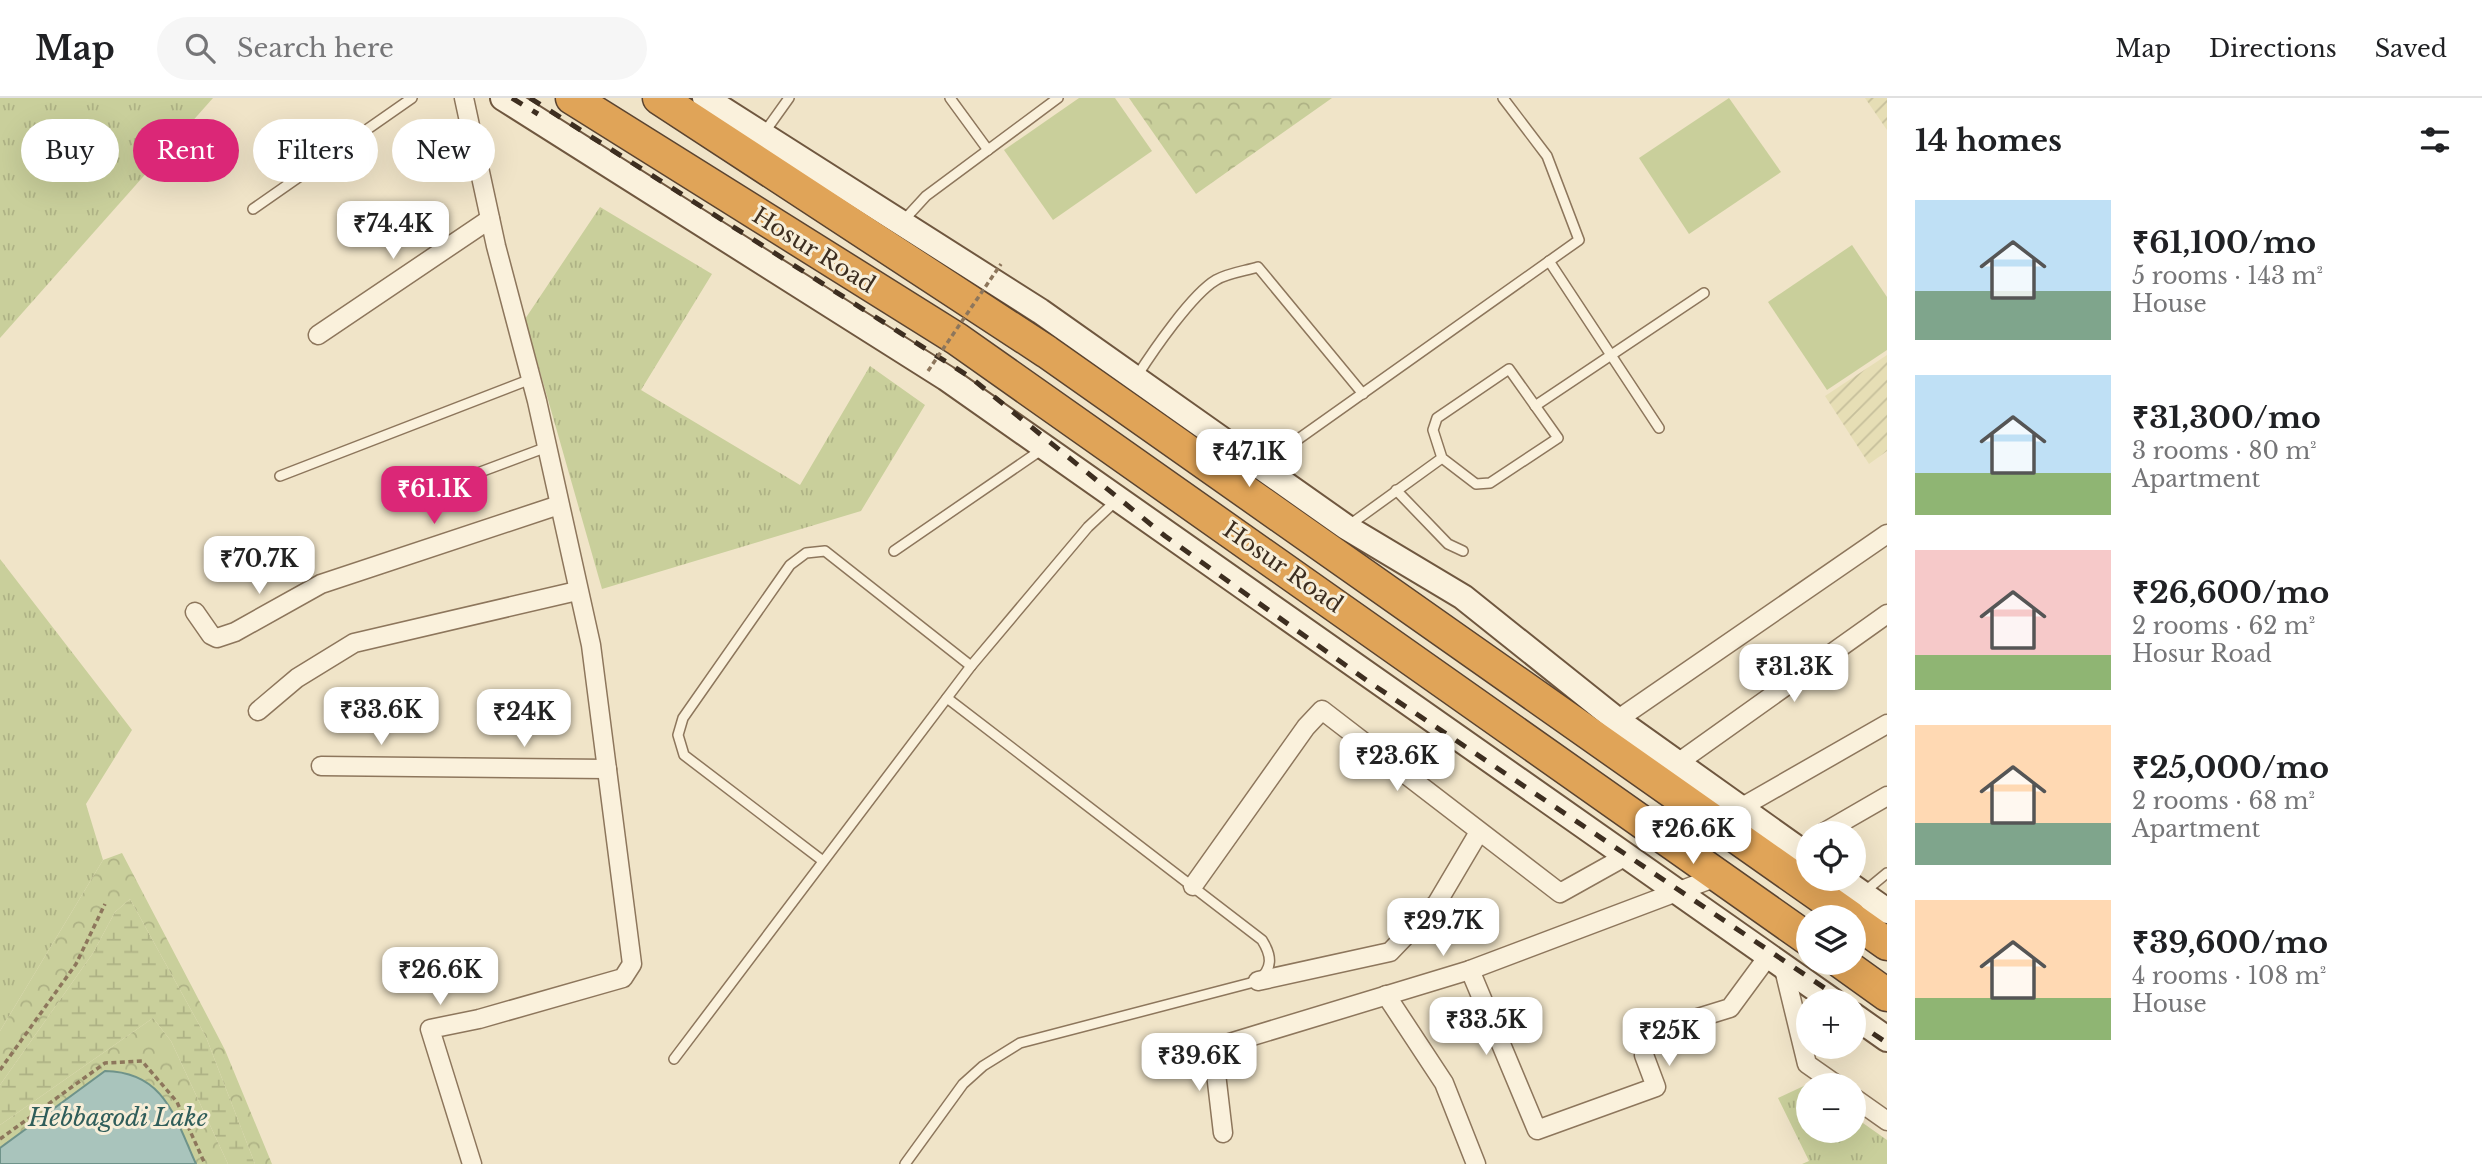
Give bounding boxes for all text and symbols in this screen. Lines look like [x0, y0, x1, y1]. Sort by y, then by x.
search box [157, 17, 647, 80]
text: Map [35, 28, 115, 69]
icon: search [181, 29, 219, 67]
text: Search here [237, 32, 394, 64]
text: Map [2115, 34, 2171, 63]
text: Directions [2209, 34, 2337, 63]
text: Saved [2375, 34, 2447, 63]
chip: Buy [21, 119, 119, 182]
chip: Rent [133, 119, 239, 182]
chip: Filters [253, 119, 378, 182]
chip: New [392, 119, 495, 182]
icon: filters [2416, 121, 2454, 159]
text: 14 homes [1915, 122, 2062, 159]
street label: Hosur Road [747, 201, 881, 299]
pin: ₹74.4K [336, 202, 450, 261]
text: ₹74.4K [353, 210, 433, 238]
text: ₹61,100/mo [2132, 224, 2316, 261]
icon: home [1971, 228, 2055, 312]
text: 5 rooms · 143 m² [2132, 262, 2323, 290]
text: House [2132, 290, 2207, 318]
text: ₹31,300/mo [2132, 399, 2321, 436]
icon: home [1971, 403, 2055, 487]
pin: ₹47.1K [1192, 430, 1306, 489]
text: 3 rooms · 80 m² [2132, 437, 2317, 465]
text: ₹47.1K [1212, 438, 1286, 466]
text: Apartment [2132, 465, 2260, 493]
pin: ₹61.1K [377, 466, 491, 526]
text: ₹61.1K [397, 475, 471, 503]
street label: Hosur Road [1218, 515, 1348, 619]
pin: ₹70.7K [202, 536, 316, 596]
text: ₹70.7K [220, 545, 298, 573]
text: ₹26,600/mo [2132, 574, 2329, 611]
icon: home [1971, 578, 2055, 662]
text: 2 rooms · 62 m² [2132, 612, 2315, 640]
text: Hosur Road [2132, 640, 2272, 668]
pin: ₹31.3K [1737, 644, 1851, 704]
text: ₹31.3K [1755, 653, 1833, 681]
pin: ₹33.6K [324, 688, 438, 747]
pin: ₹24K [483, 690, 565, 749]
text: ₹33.6K [340, 696, 422, 724]
text: ₹24K [493, 698, 555, 726]
pin: ₹23.6K [1340, 734, 1454, 793]
text: ₹23.6K [1356, 742, 1438, 770]
text: ₹25,000/mo [2132, 749, 2329, 786]
icon: home [1971, 753, 2055, 837]
text: 2 rooms · 68 m² [2132, 787, 2315, 815]
pin: ₹26.6K [1636, 806, 1750, 866]
text: ₹26.6K [1651, 815, 1735, 843]
text: Apartment [2132, 815, 2260, 843]
map controls [1796, 821, 1866, 1143]
button: locate [1796, 821, 1866, 891]
pin: ₹29.7K [1386, 898, 1500, 958]
button: layers [1796, 905, 1866, 975]
text: ₹29.7K [1403, 907, 1483, 935]
text: ₹39,600/mo [2132, 924, 2328, 961]
icon: home [1971, 928, 2055, 1012]
pin: ₹26.6K [383, 948, 497, 1007]
text: ₹26.6K [398, 956, 482, 984]
text: 4 rooms · 108 m² [2132, 962, 2326, 990]
button: + [1796, 989, 1866, 1059]
text: House [2132, 990, 2207, 1018]
pin: ₹33.5K [1429, 998, 1543, 1057]
text: ₹33.5K [1445, 1006, 1527, 1034]
pin: ₹25K [1628, 1009, 1710, 1068]
text: ₹25K [1639, 1017, 1699, 1045]
pin: ₹39.6K [1142, 1034, 1256, 1093]
text: ₹39.6K [1158, 1042, 1240, 1070]
button: − [1796, 1073, 1866, 1143]
water label: Hebbagodi Lake [27, 1103, 208, 1132]

